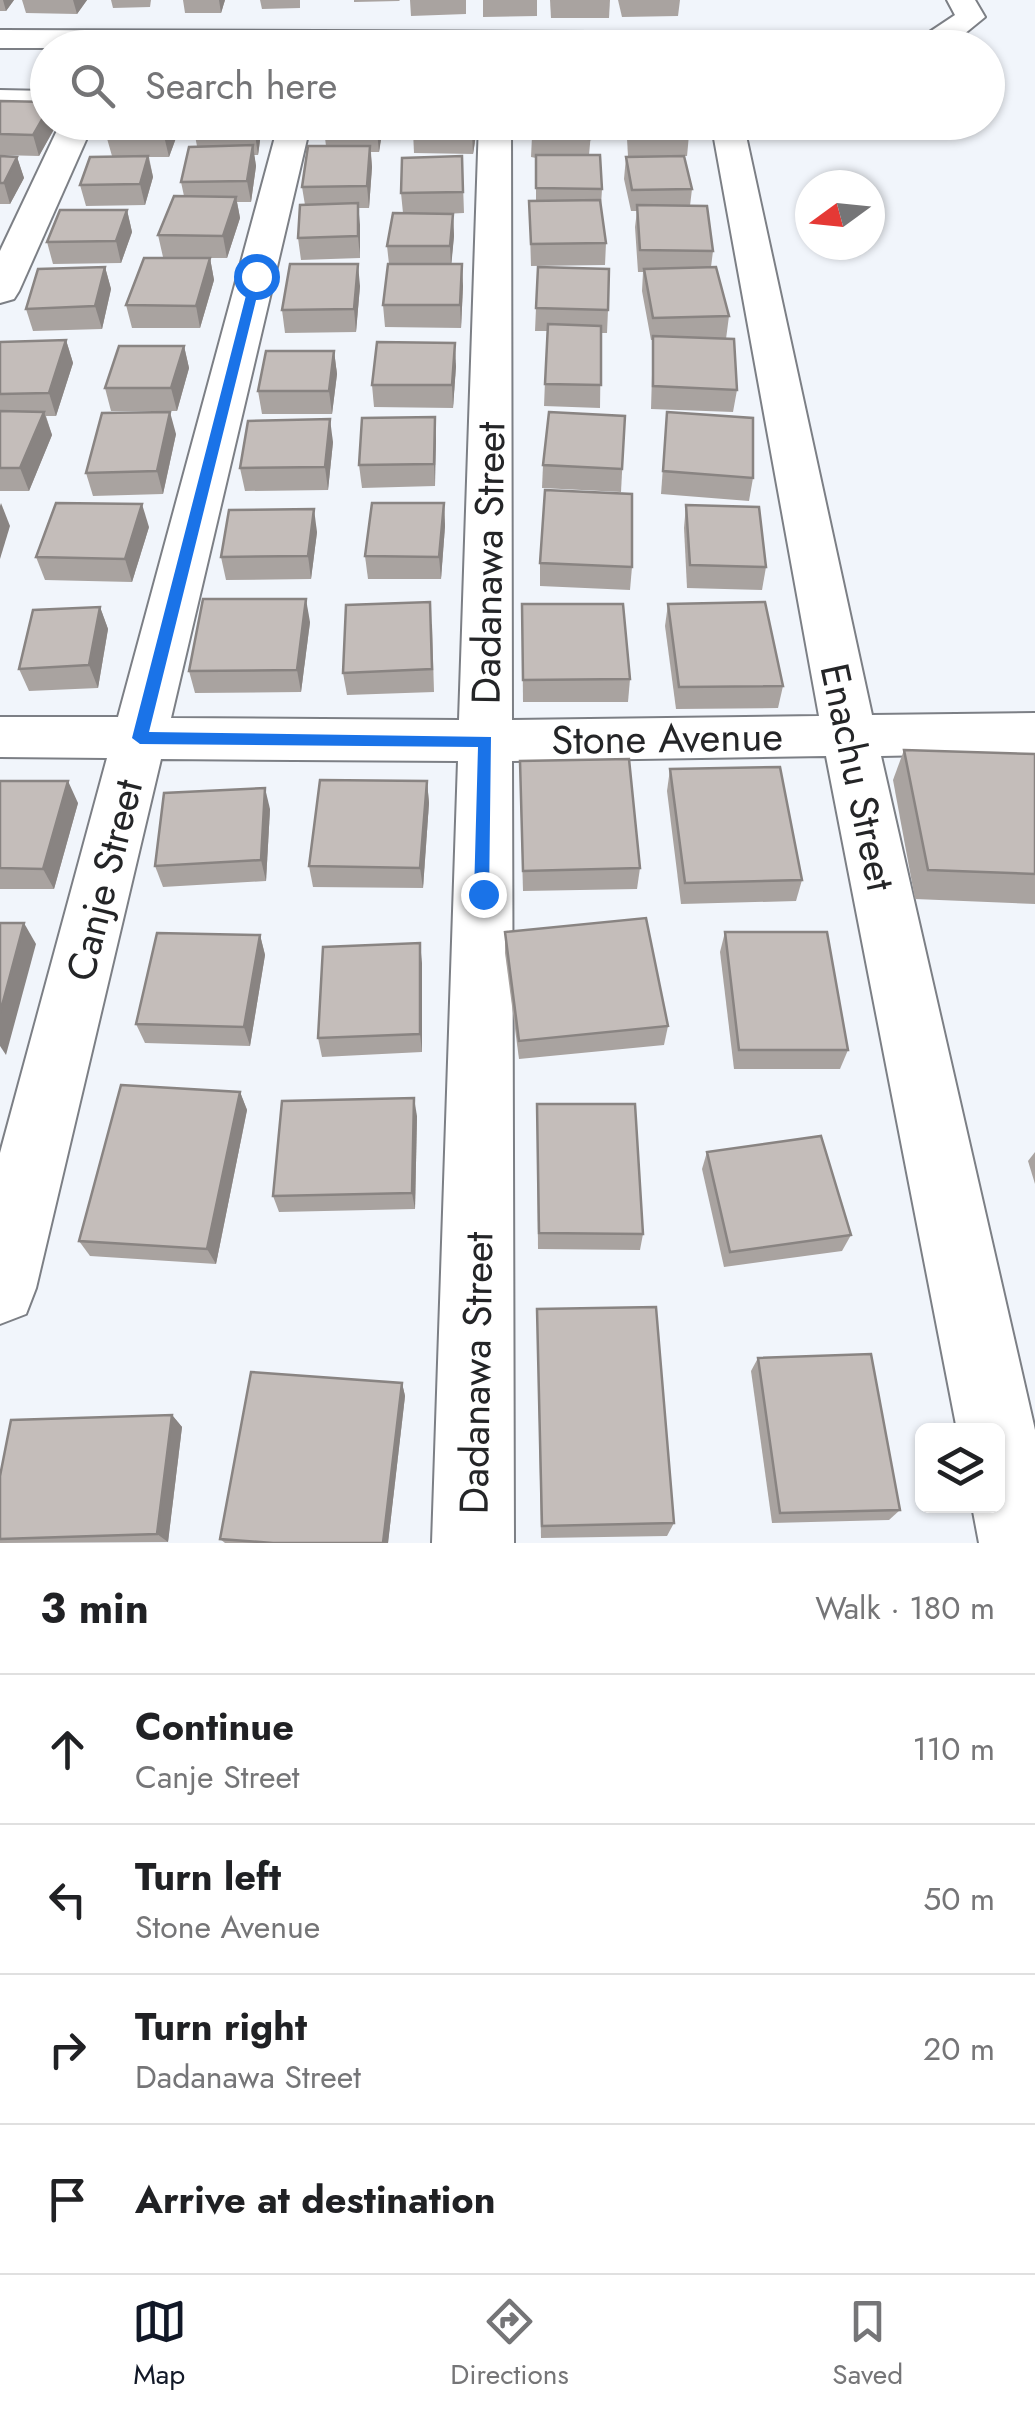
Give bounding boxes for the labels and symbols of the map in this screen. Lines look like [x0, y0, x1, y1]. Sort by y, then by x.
north arrow [795, 170, 885, 260]
route start [234, 254, 280, 300]
street label: Dadanawa Street [457, 421, 519, 705]
street label: Enachu Street [806, 658, 910, 896]
street label: Stone Avenue [551, 707, 783, 769]
street label: Canje Street [51, 773, 157, 987]
route end [461, 872, 507, 918]
street label: Dadanawa Street [445, 1231, 507, 1515]

